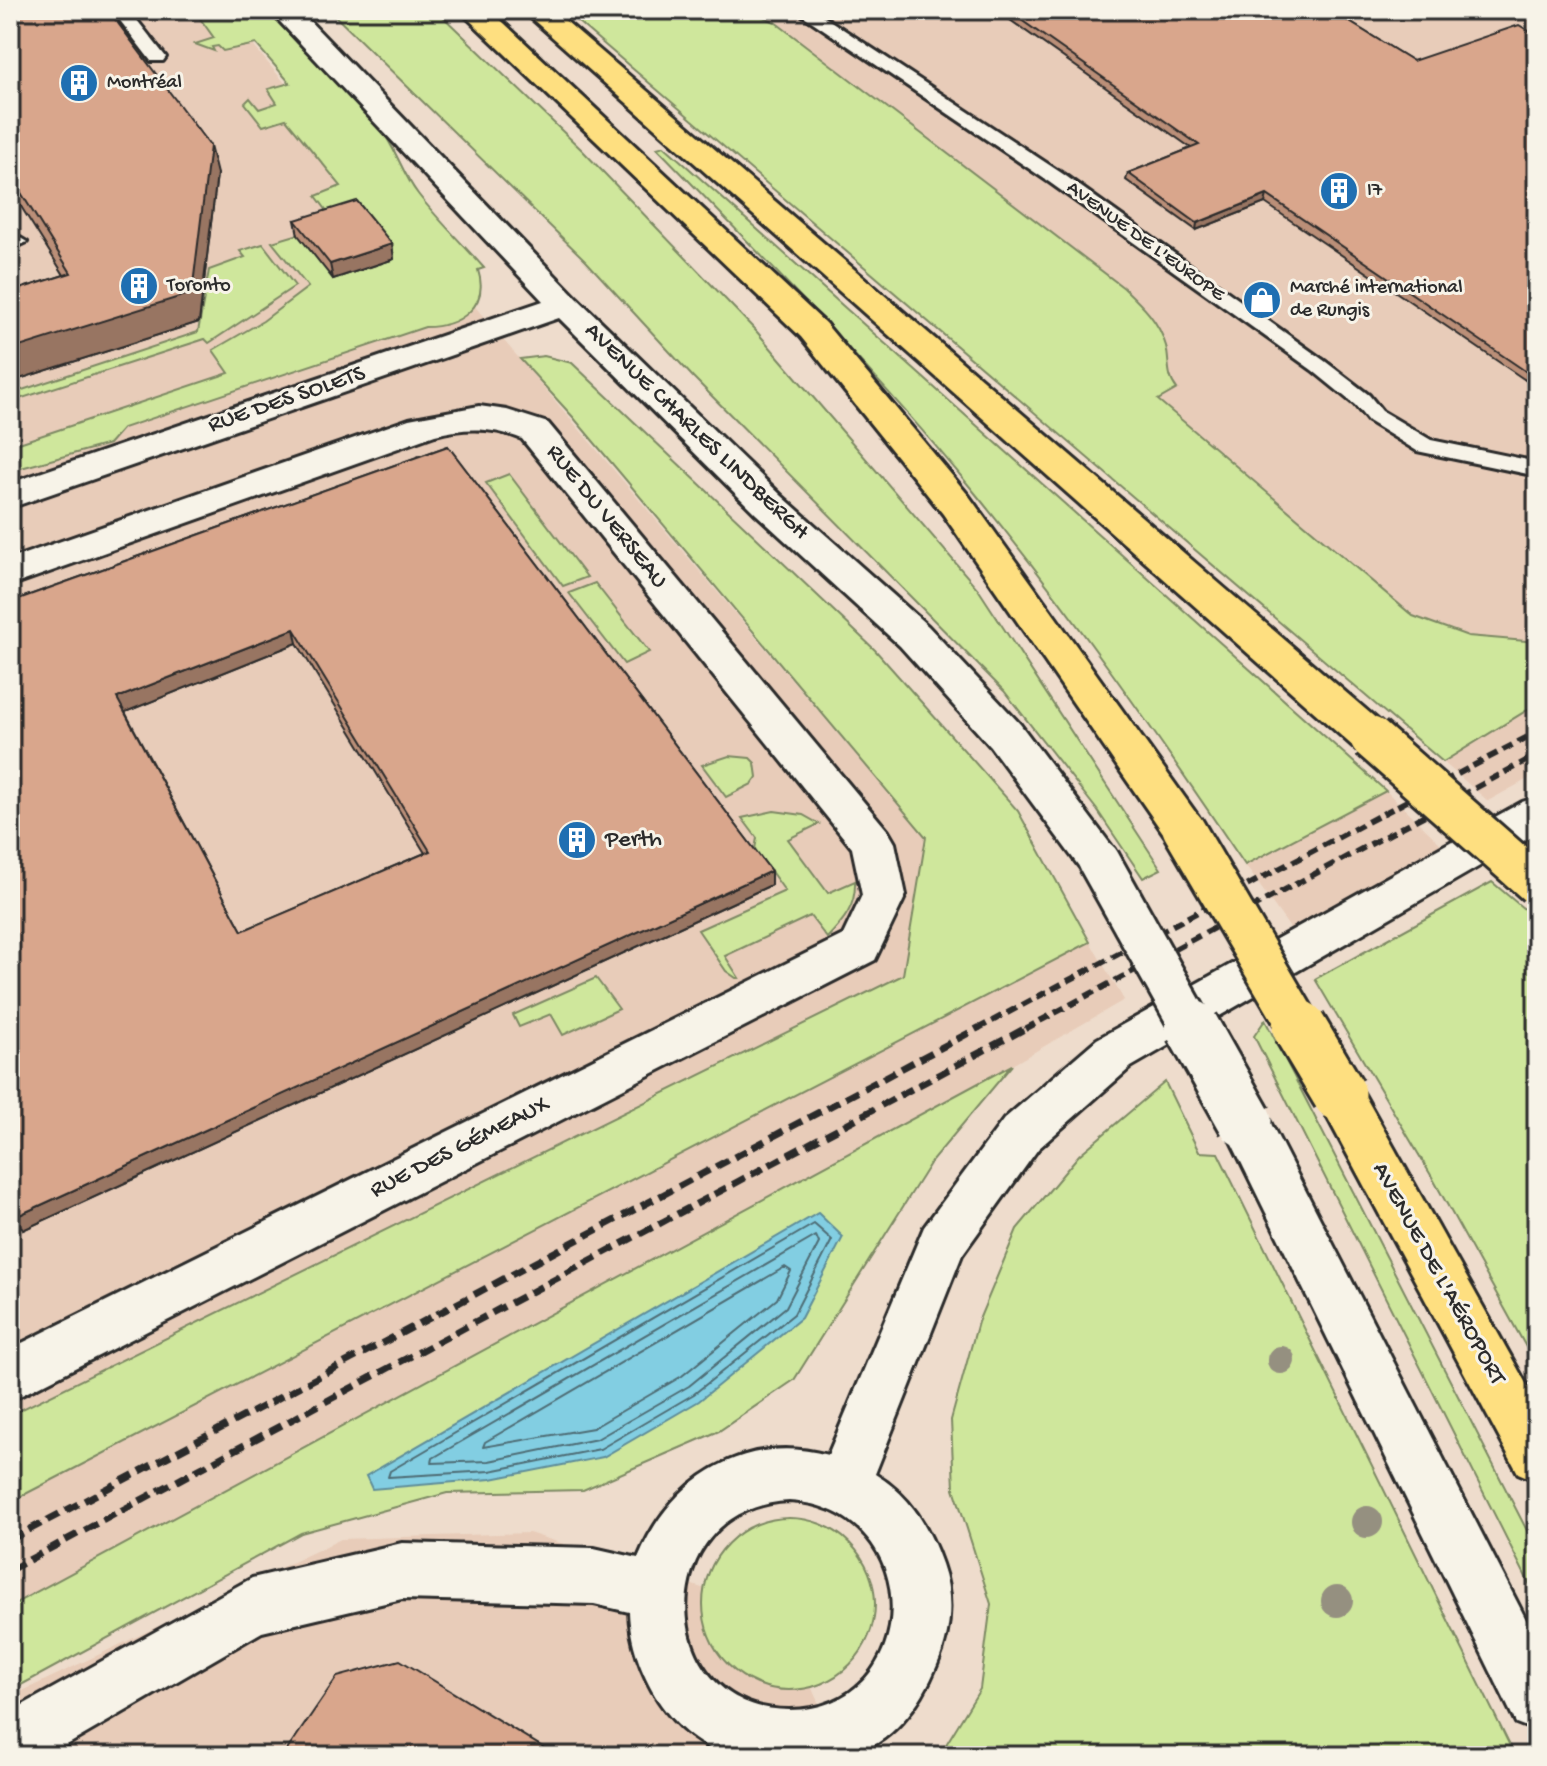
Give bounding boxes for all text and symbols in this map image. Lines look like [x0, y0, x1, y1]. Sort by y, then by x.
building icon: Montréal [58, 62, 100, 104]
place label: Montréal [107, 72, 182, 95]
building icon: I7 [1318, 170, 1360, 212]
street label: AVENUE DE L'EUROPE [1061, 177, 1230, 308]
place label: I7 [1367, 180, 1383, 203]
building icon: Toronto [118, 265, 160, 307]
place label: Toronto [166, 275, 231, 298]
place label: Marché international de Rungis [1290, 277, 1463, 323]
shop icon: Marché international de Rungis [1241, 279, 1283, 321]
street label: AVENUE CHARLES LINDBERGH [578, 317, 815, 547]
street label: RUE DES SOLETS [205, 359, 370, 440]
street label: RUE DU VERSEAU [539, 439, 673, 595]
building icon: Perth [556, 819, 598, 861]
place label: Perth [604, 826, 662, 855]
street label: RUE DES GÉMEAUX [366, 1090, 555, 1206]
street label: AVENUE DE L'AÉROPORT [1365, 1158, 1512, 1392]

